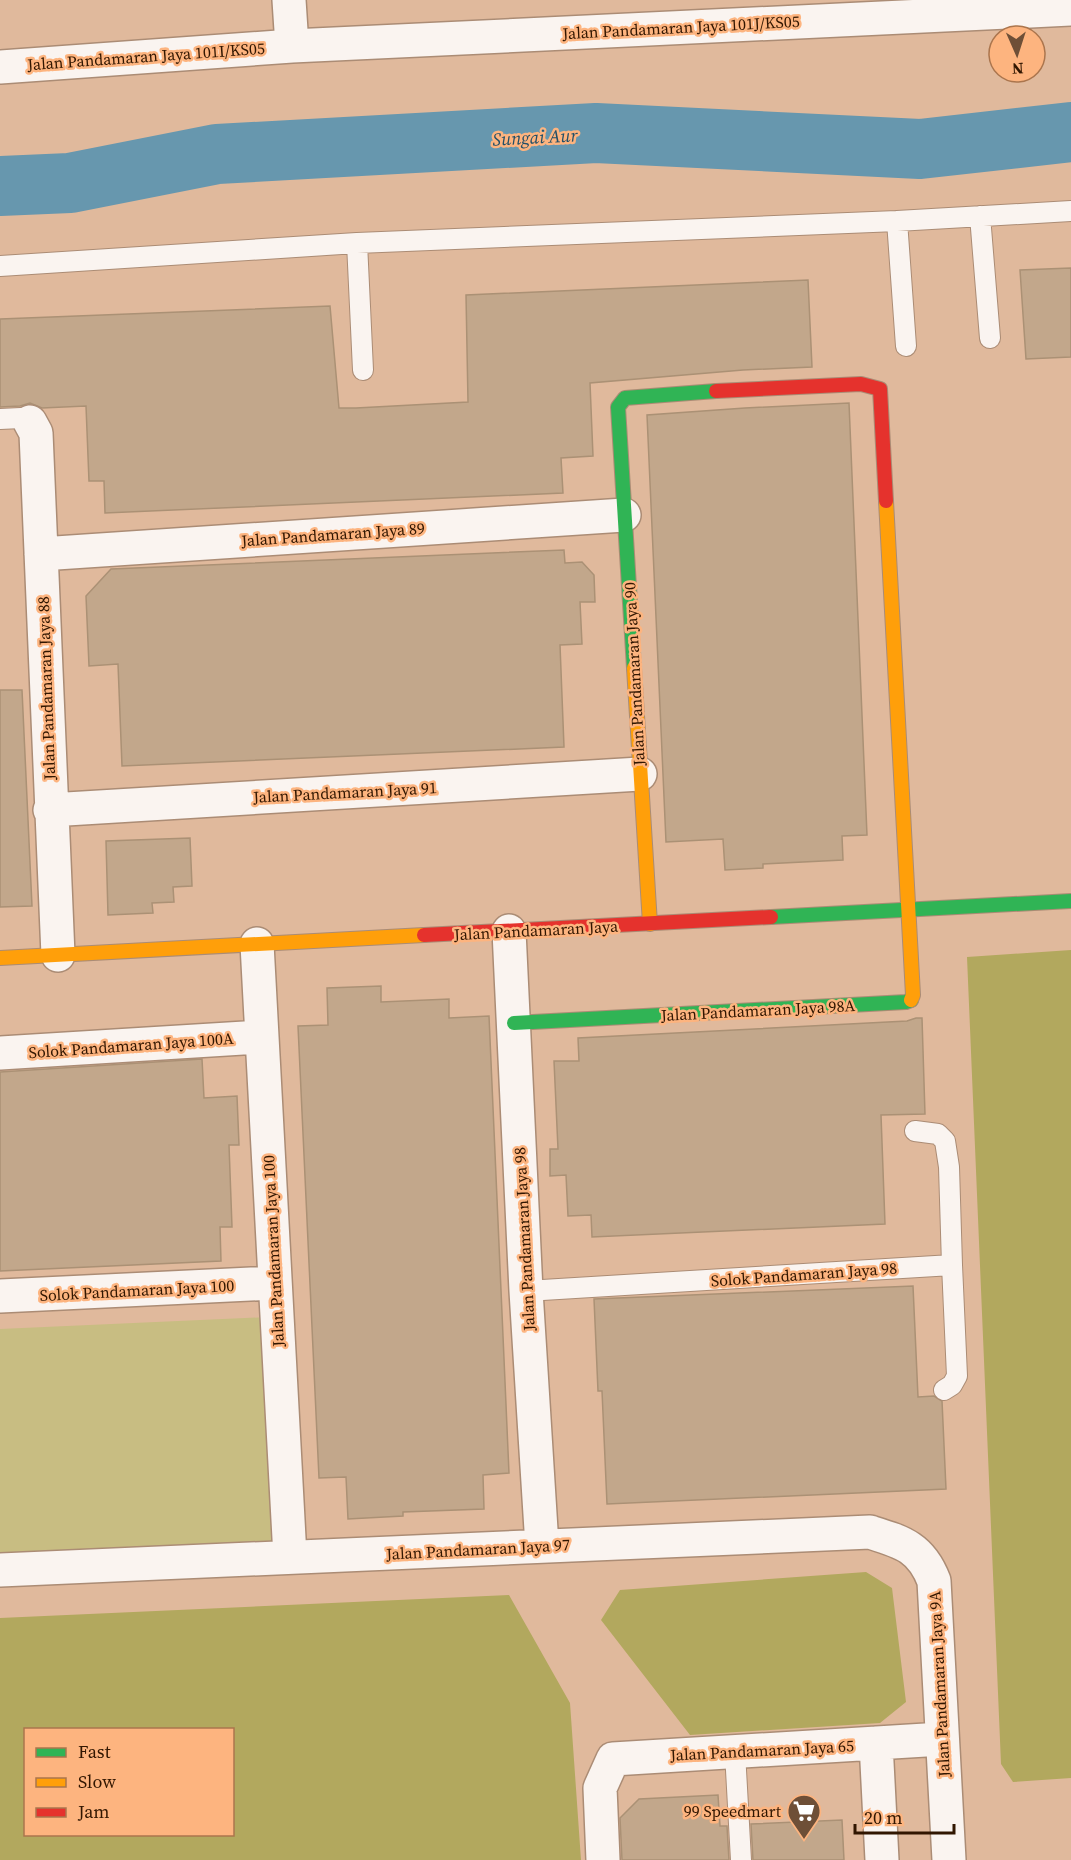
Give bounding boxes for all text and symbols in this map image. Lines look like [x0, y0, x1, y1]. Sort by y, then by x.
street label: Jalan Pandamaran Jaya 101J/KS05 [561, 10, 800, 44]
north arrow [987, 24, 1047, 84]
street label: Jalan Pandamaran Jaya 101I/KS05 [26, 37, 265, 75]
text: N [1011, 58, 1024, 80]
water label: Sungai Aur [492, 122, 579, 152]
street label: Jalan Pandamaran Jaya 89 [240, 517, 425, 551]
street label: Jalan Pandamaran Jaya 90 [618, 582, 650, 767]
street label: Jalan Pandamaran Jaya 88 [32, 596, 60, 781]
street label: Jalan Pandamaran Jaya 91 [252, 776, 437, 808]
street label: Jalan Pandamaran Jaya [452, 915, 619, 945]
street label: Jalan Pandamaran Jaya 98A [659, 994, 856, 1026]
street label: Solok Pandamaran Jaya 100A [28, 1027, 235, 1063]
street label: Jalan Pandamaran Jaya 98 [508, 1147, 540, 1332]
street label: Jalan Pandamaran Jaya 100 [257, 1155, 289, 1348]
street label: Solok Pandamaran Jaya 98 [710, 1257, 898, 1291]
street label: Solok Pandamaran Jaya 100 [39, 1274, 235, 1306]
street label: Jalan Pandamaran Jaya 97 [385, 1533, 570, 1565]
street label: Jalan Pandamaran Jaya 9A [923, 1590, 955, 1779]
legend [24, 1728, 234, 1836]
street label: Jalan Pandamaran Jaya 65 [669, 1734, 854, 1766]
text: Fast [78, 1739, 111, 1764]
text: Slow [78, 1769, 116, 1794]
supermarket icon: 99 Speedmart [786, 1793, 822, 1840]
scale bar [855, 1797, 954, 1835]
text: Jam [77, 1799, 110, 1824]
place label: 99 Speedmart [684, 1800, 782, 1822]
text: 20 m [864, 1805, 902, 1830]

